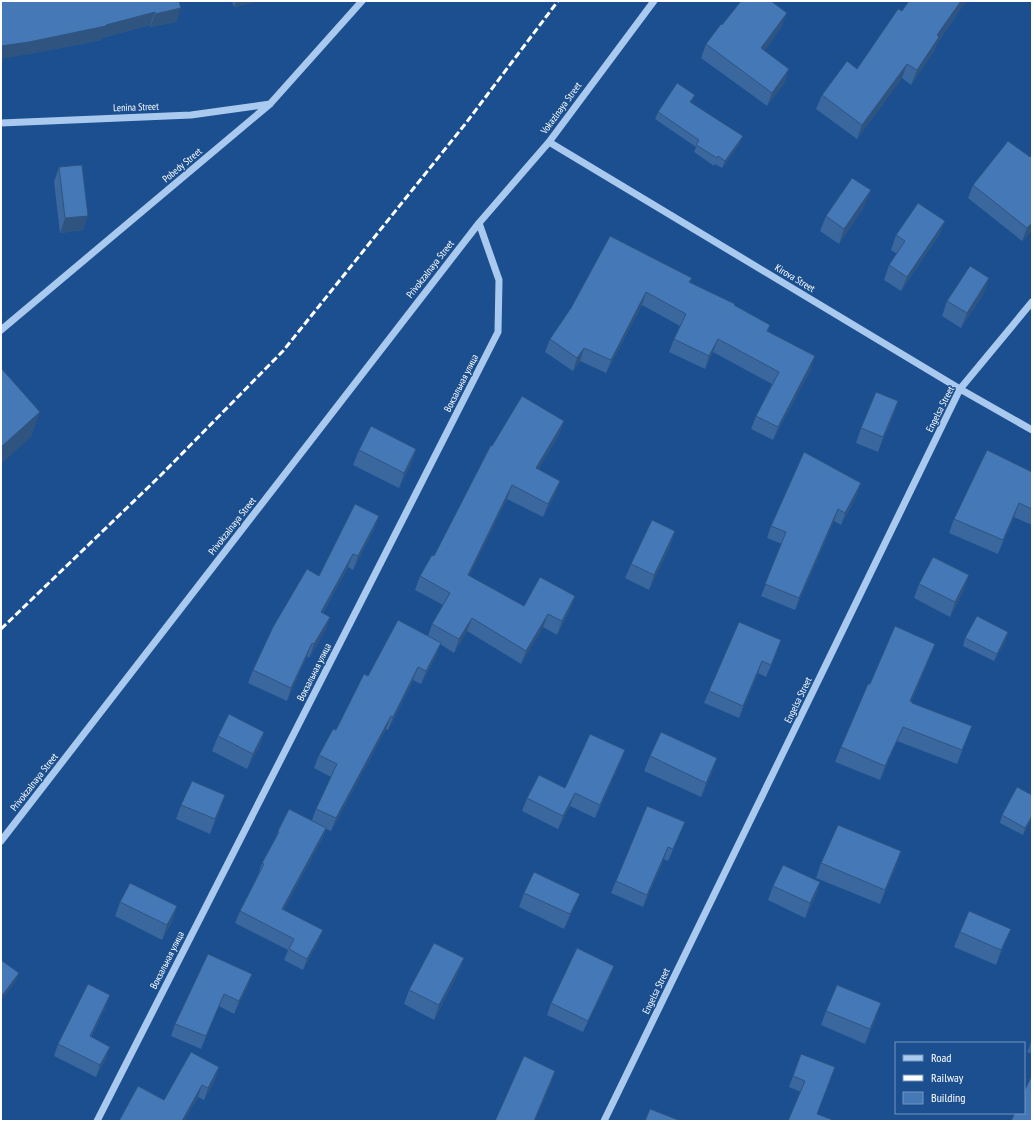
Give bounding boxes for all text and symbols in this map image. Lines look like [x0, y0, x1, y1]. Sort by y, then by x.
street label: Vokazlnaya Street [537, 79, 584, 137]
street label: Lenina Street [113, 100, 159, 114]
street label: Pobedy Street [160, 145, 205, 185]
street label: Privokzalnaya Street [403, 237, 457, 301]
street label: Kirova Street [772, 261, 818, 295]
street label: Вокзальная улица [441, 352, 481, 414]
street label: Engelsa Street [923, 384, 957, 434]
street label: Privokzalnaya Street [205, 494, 259, 558]
street label: Вокзальная улица [294, 641, 334, 703]
street label: Engelsa Street [781, 675, 815, 725]
street label: Privokzalnaya Street [7, 750, 61, 814]
street label: Вокзальная улица [147, 929, 187, 991]
street label: Engelsa Street [639, 966, 673, 1016]
legend [895, 1042, 1025, 1114]
text: Road [931, 1050, 951, 1065]
text: Railway [931, 1070, 964, 1085]
text: Building [931, 1090, 966, 1105]

